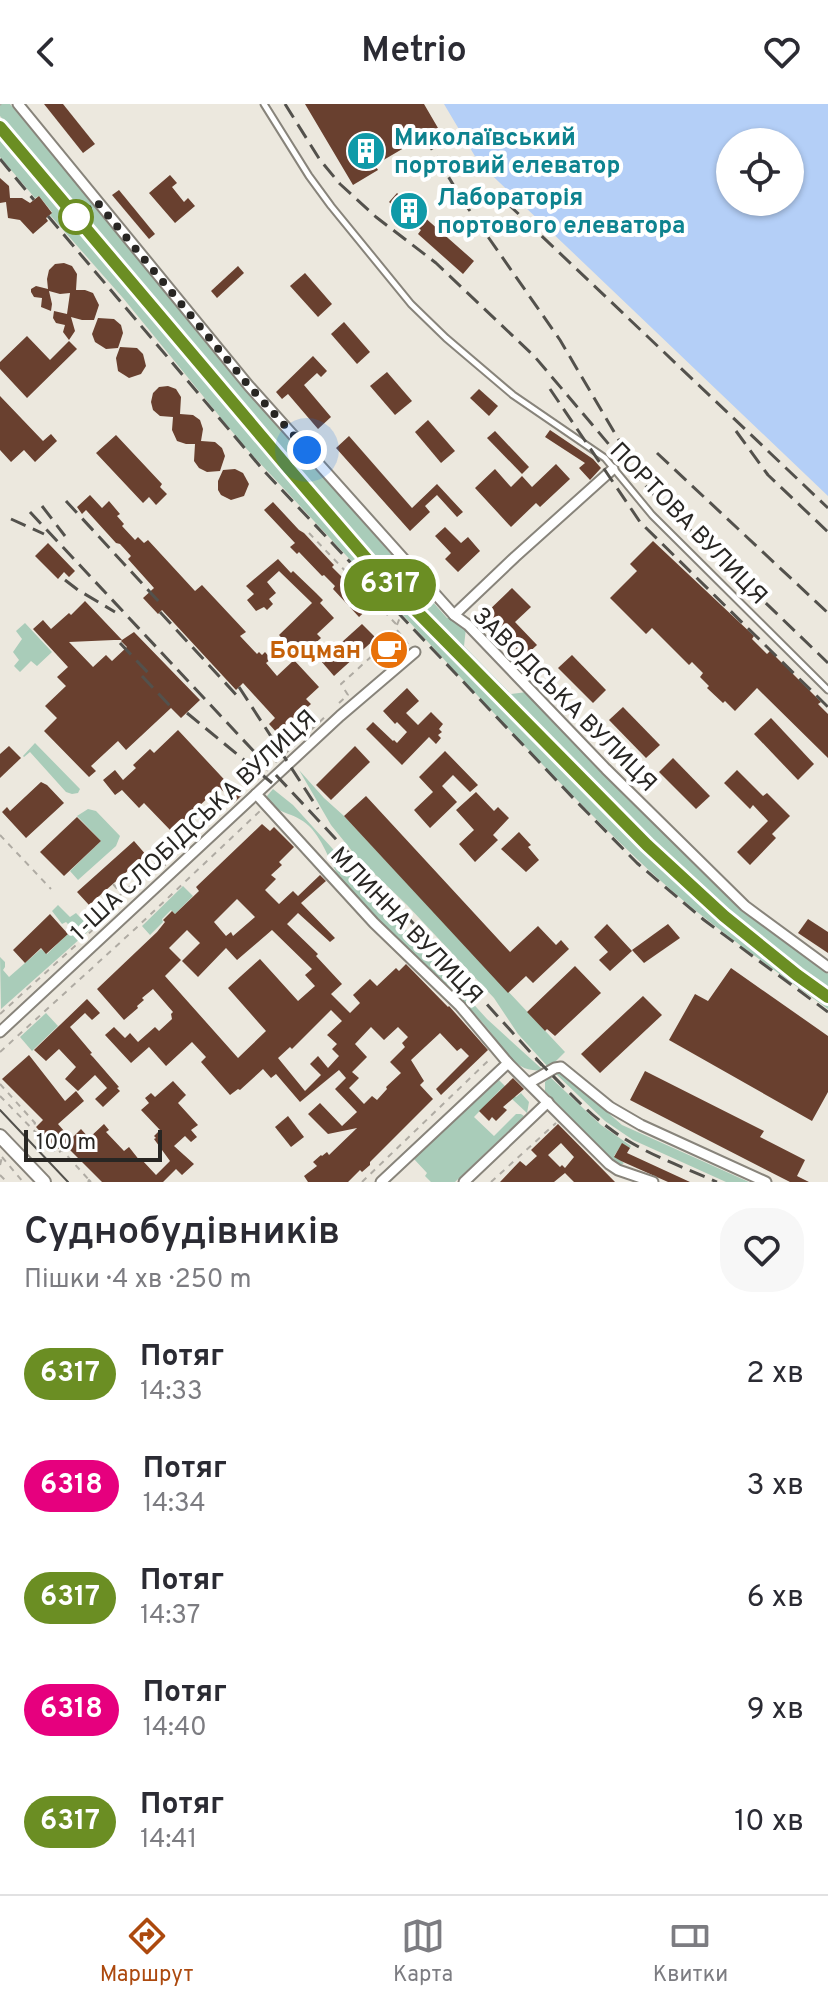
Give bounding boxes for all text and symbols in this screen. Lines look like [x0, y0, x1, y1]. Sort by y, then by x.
text: Metrio [361, 29, 467, 75]
icon: back [24, 30, 68, 74]
icon: heart [760, 30, 804, 74]
place label: Миколаївський портовий елеватор [394, 124, 620, 182]
map controls [716, 128, 804, 216]
button: locate [716, 128, 804, 216]
building icon: Миколаївський портовий елеватор [345, 130, 387, 172]
place label: Лабораторія портового елеватора [437, 184, 685, 242]
building icon: Лабораторія портового елеватора [388, 190, 430, 232]
unlabelled marker [59, 200, 93, 234]
your location [287, 430, 327, 470]
street label: ПОРТОВА ВУЛИЦЯ [602, 437, 773, 612]
line badge: 6317 [334, 559, 446, 611]
text: 6317 [360, 567, 420, 603]
street label: ЗАВОДСЬКА ВУЛИЦЯ [465, 602, 662, 799]
cafe icon: Боцман [368, 629, 410, 671]
place label: Боцман [270, 637, 361, 667]
street label: 1-ША СЛОБІДСЬКА ВУЛИЦЯ [65, 704, 324, 948]
street label: МЛИННА ВУЛИЦЯ [323, 841, 488, 1011]
scale bar [24, 1126, 162, 1162]
text: 100 m [36, 1130, 96, 1157]
button: heart [720, 1208, 804, 1292]
text: Суднобудівників [24, 1209, 340, 1258]
text: Пішки · 4 хв · 250 m [24, 1264, 252, 1297]
text: Потяг [140, 1339, 224, 1376]
text: 6317 [40, 1356, 100, 1392]
text: 2 хв [746, 1356, 804, 1393]
text: 14:33 [140, 1376, 203, 1409]
text: Потяг [143, 1451, 227, 1488]
text: 6318 [40, 1468, 103, 1504]
text: 3 хв [747, 1468, 804, 1505]
text: 14:34 [143, 1488, 206, 1521]
text: Потяг [140, 1563, 224, 1600]
text: 6317 [40, 1580, 100, 1616]
text: 6 хв [747, 1580, 804, 1617]
text: 14:37 [140, 1600, 200, 1633]
text: Потяг [143, 1675, 227, 1712]
text: 6318 [40, 1692, 103, 1728]
text: 9 хв [747, 1692, 804, 1729]
text: 14:40 [143, 1712, 207, 1745]
text: Потяг [140, 1787, 224, 1824]
text: 6317 [40, 1804, 100, 1840]
text: 10 хв [734, 1804, 804, 1841]
text: 14:41 [140, 1824, 197, 1857]
tab: Маршрут [100, 1914, 193, 1989]
tab: Карта [393, 1914, 453, 1989]
tab: Квитки [653, 1914, 728, 1989]

